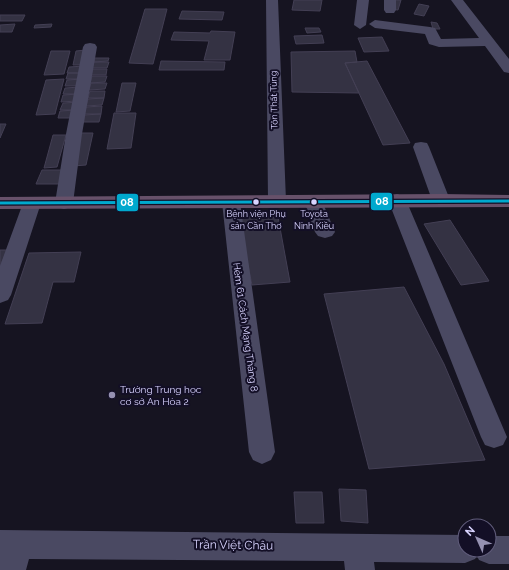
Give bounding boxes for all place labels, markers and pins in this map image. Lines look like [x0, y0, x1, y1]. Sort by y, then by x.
marker: Bệnh viện Phụ sản Cần Thơ [251, 197, 261, 207]
marker: Toyota Ninh Kiều [309, 197, 319, 207]
place label: Bệnh viện Phụ sản Cần Thơ [226, 209, 286, 231]
place label: Toyota Ninh Kiều [294, 209, 334, 231]
place label: Trường Trung học cơ sở An Hòa 2 [120, 384, 202, 407]
marker: Trường Trung học cơ sở An Hòa 2 [107, 390, 117, 400]

